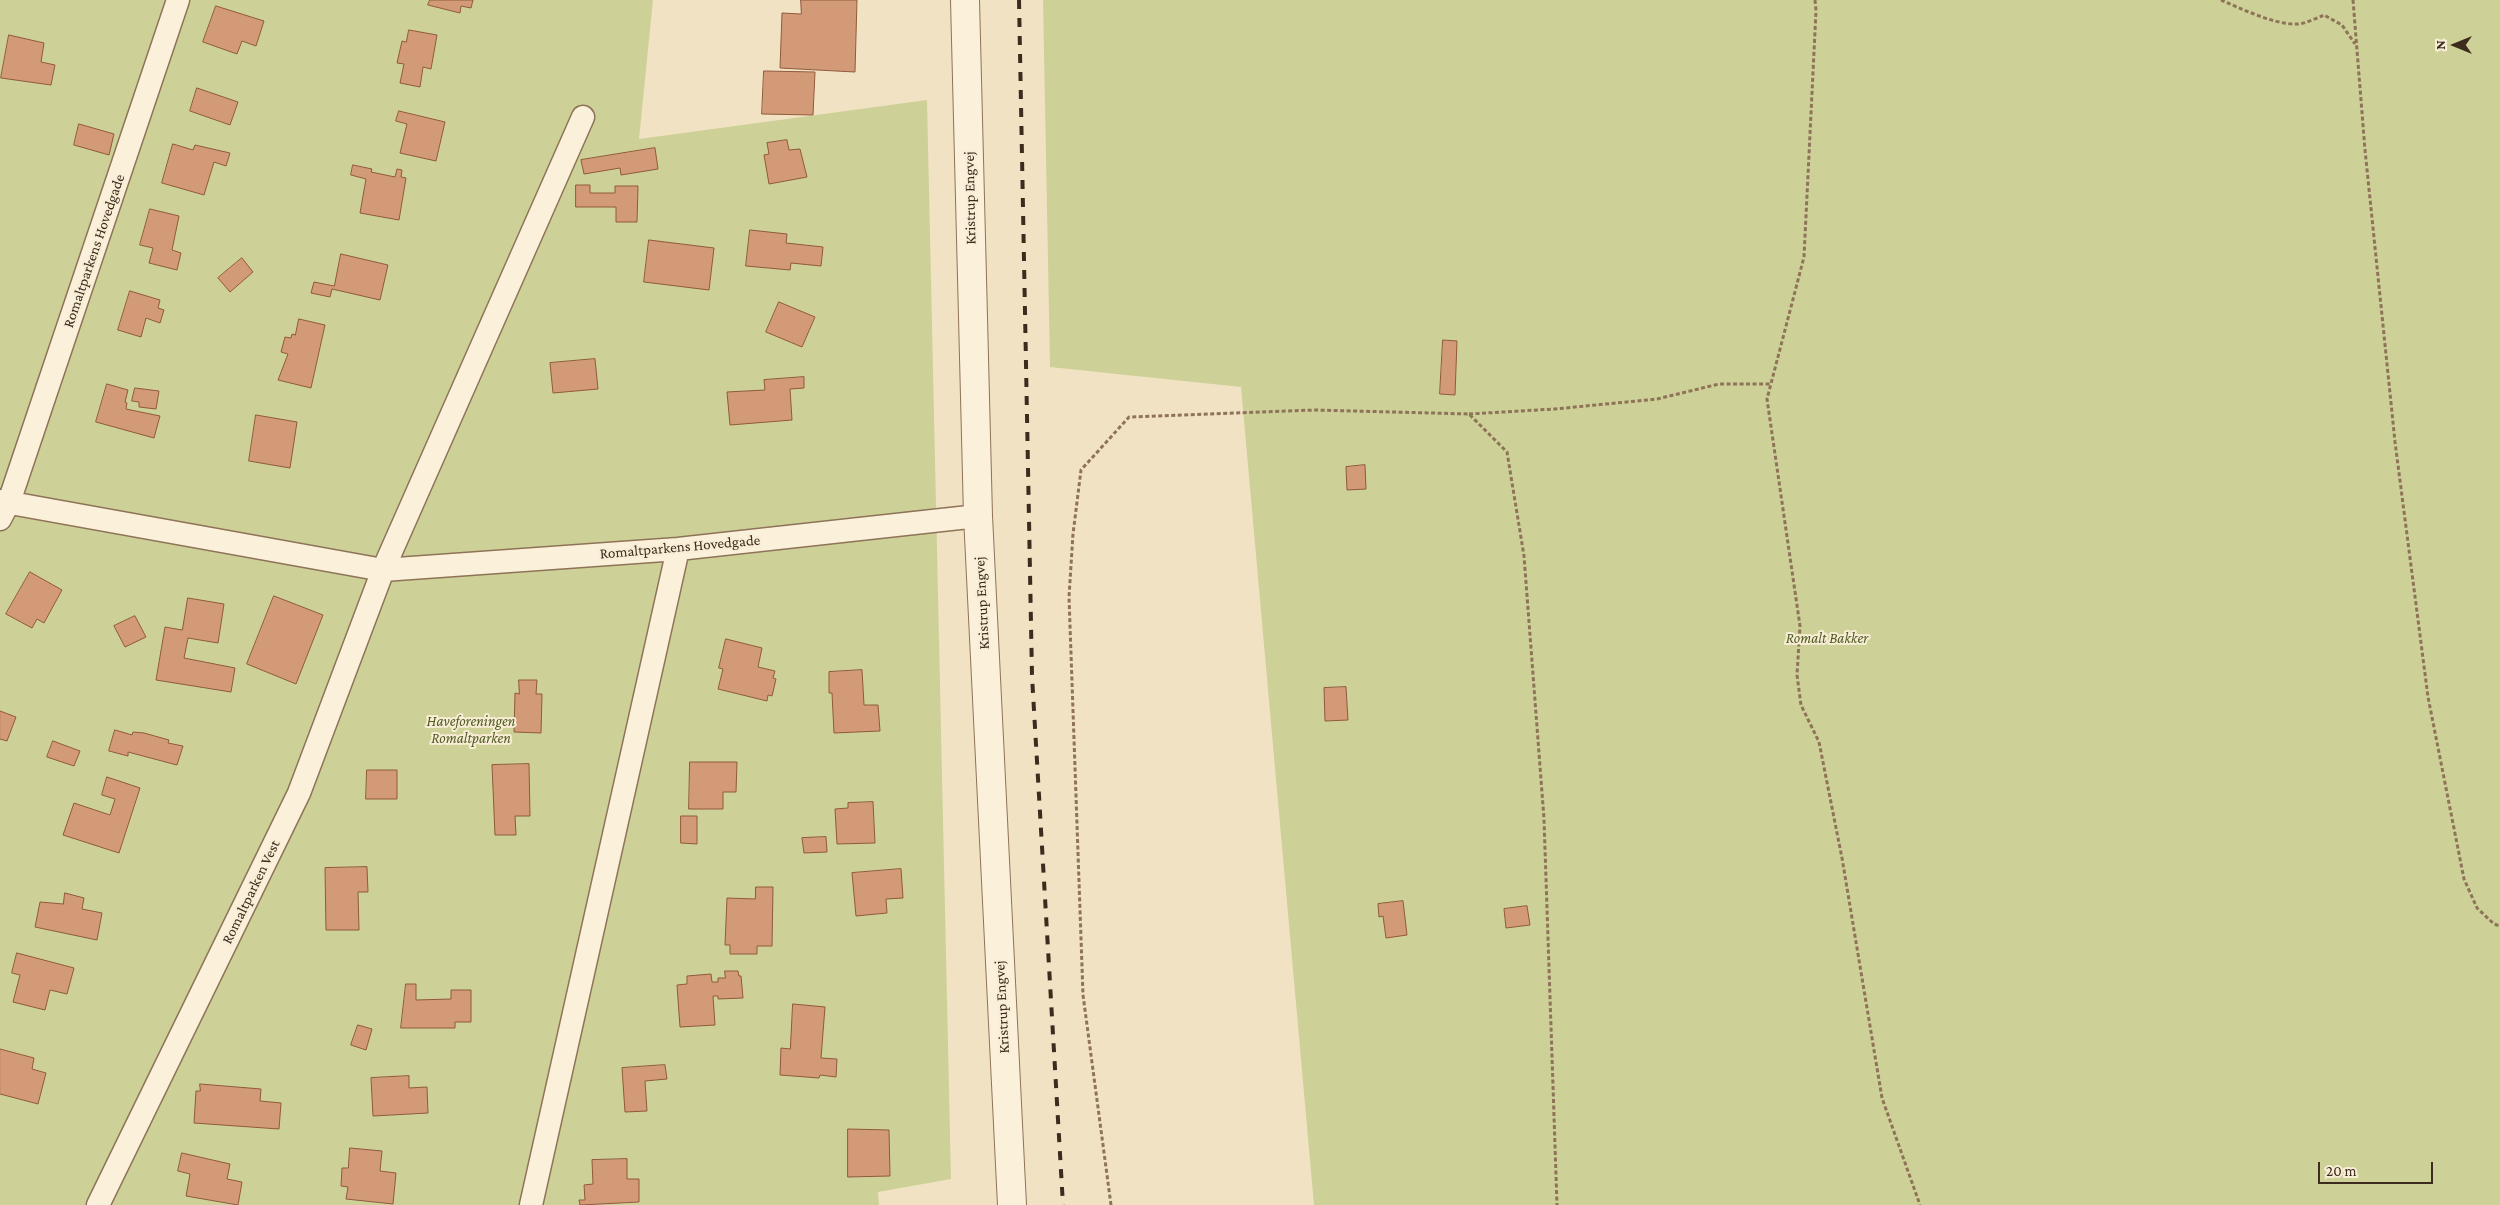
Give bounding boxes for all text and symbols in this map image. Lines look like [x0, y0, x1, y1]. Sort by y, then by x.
north arrow [2430, 20, 2480, 70]
text: N [2432, 40, 2448, 50]
street label: Kristrup Engvej [960, 151, 980, 245]
street label: Romaltparkens Hovedgade [59, 172, 129, 330]
street label: Romaltparkens Hovedgade [599, 531, 761, 563]
street label: Kristrup Engvej [971, 556, 993, 650]
park label: Romalt Bakker [1786, 629, 1868, 647]
park label: Haveforeningen Romaltparken [427, 712, 515, 747]
street label: Romaltparken Vest [218, 837, 284, 947]
street label: Kristrup Engvej [991, 960, 1013, 1054]
scale bar [2320, 1152, 2435, 1184]
text: 20 m [2326, 1163, 2357, 1179]

